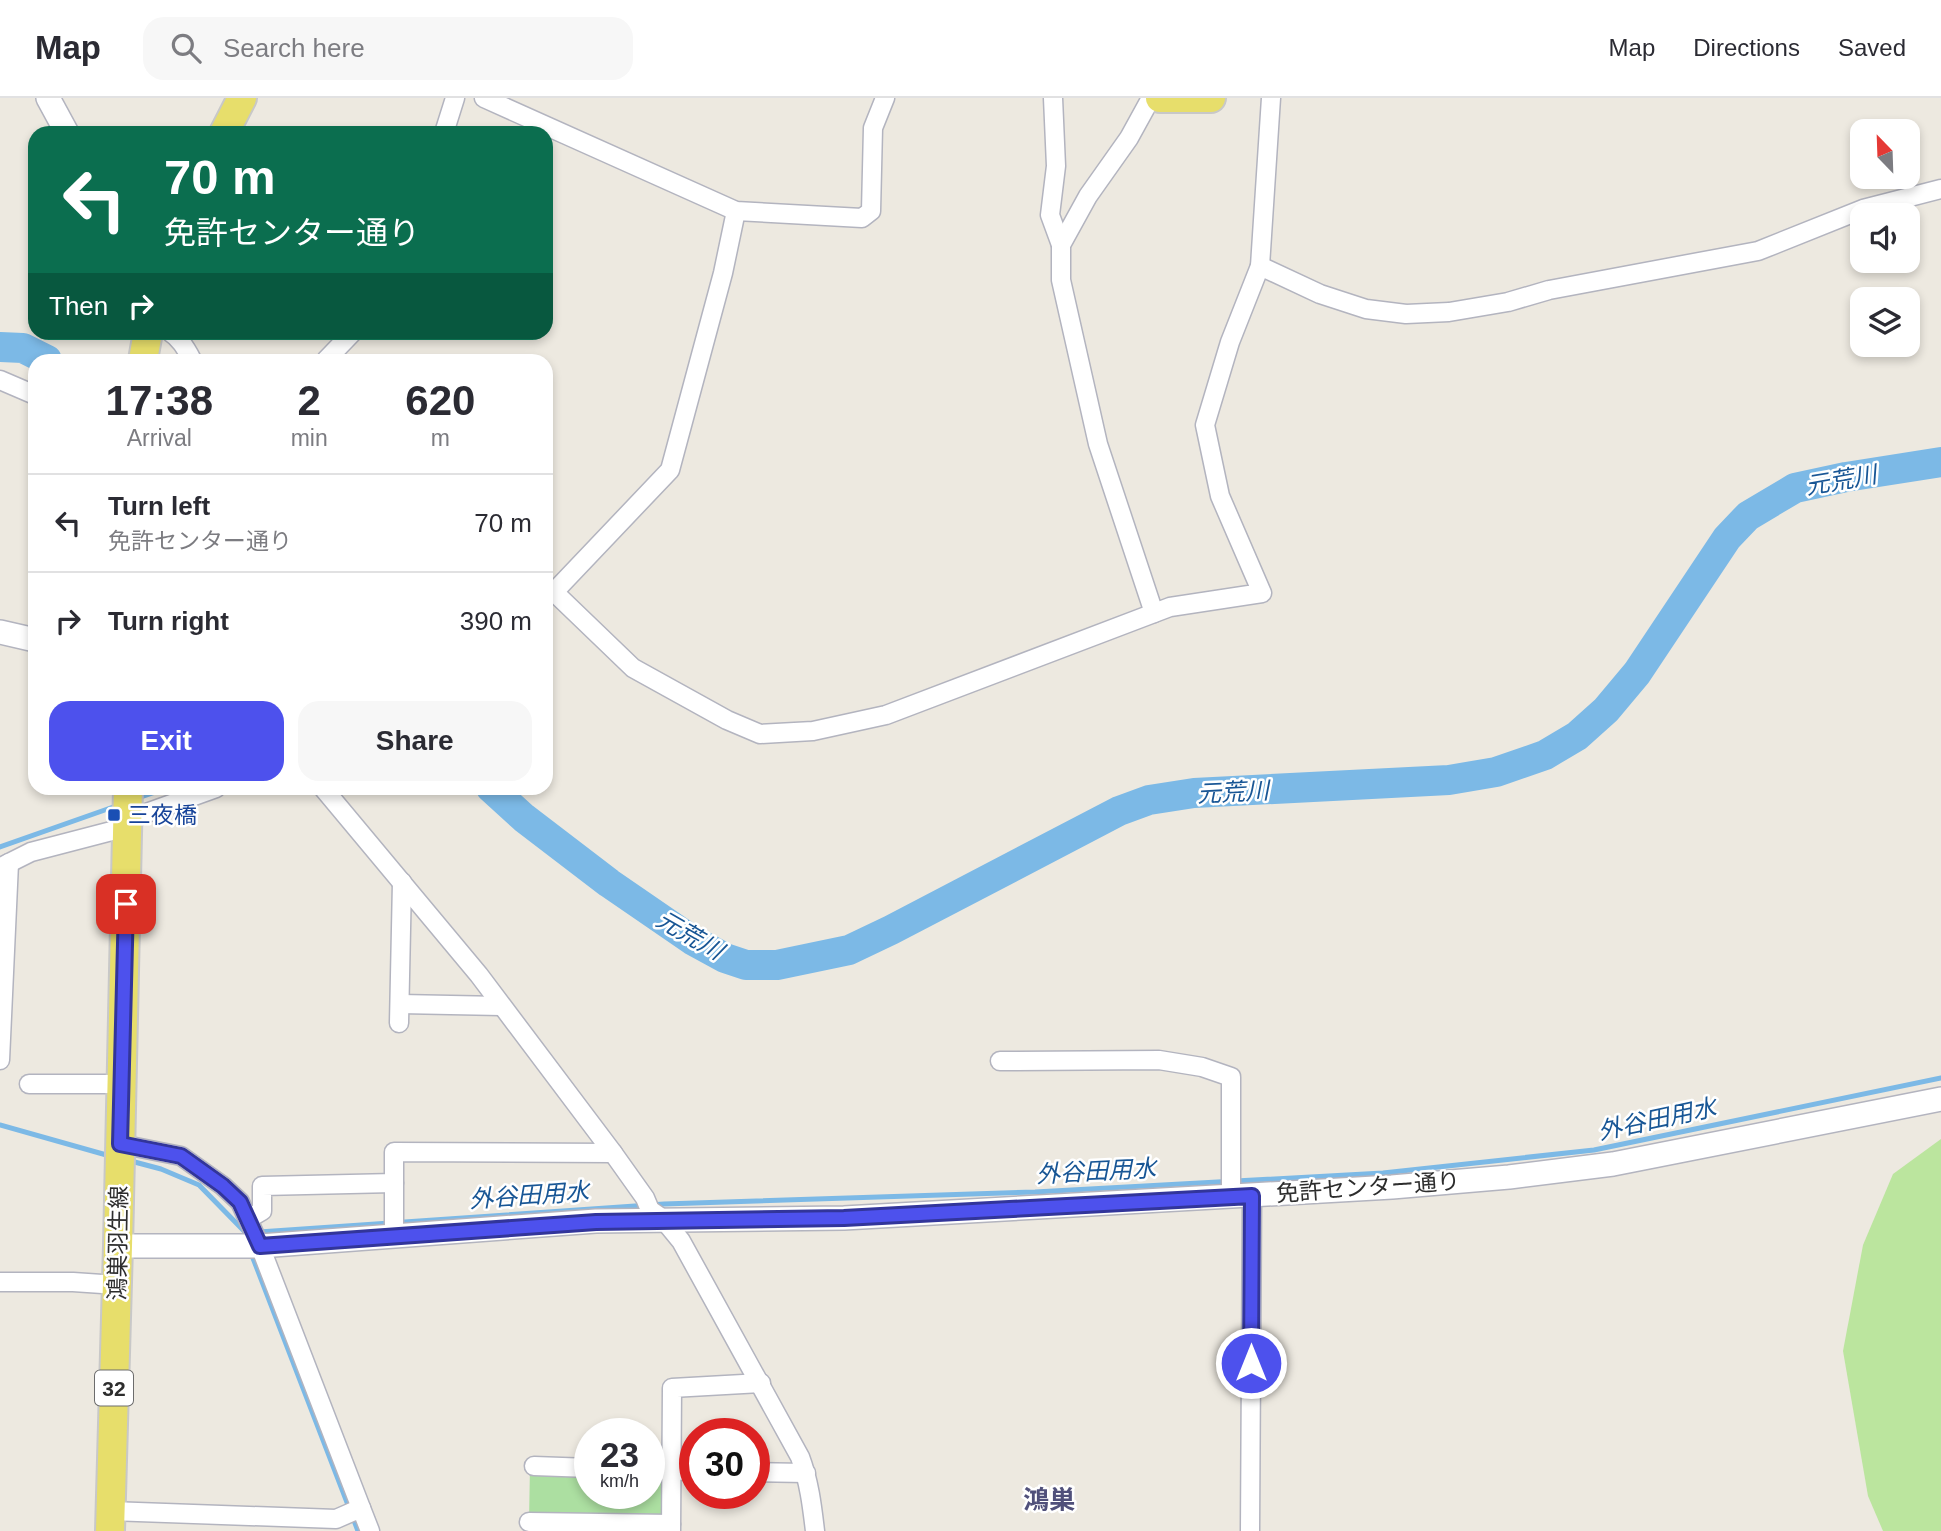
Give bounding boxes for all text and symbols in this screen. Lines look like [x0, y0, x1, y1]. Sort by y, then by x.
search box [143, 17, 633, 80]
text: Map [35, 29, 101, 66]
icon: search [167, 29, 205, 67]
text: Search here [223, 33, 365, 63]
text: Map [1609, 34, 1655, 61]
text: Directions [1693, 34, 1800, 61]
text: Saved [1838, 34, 1906, 61]
north arrow [1850, 119, 1920, 189]
map controls [1850, 119, 1920, 357]
text: 70 m [164, 150, 276, 204]
icon: left [49, 154, 140, 245]
button: sound [1850, 203, 1920, 273]
text: 免許センター通り [164, 215, 420, 251]
icon: right [122, 287, 160, 325]
button: layers [1850, 287, 1920, 357]
text: Then [49, 291, 108, 321]
text: 17:38 [106, 377, 213, 424]
text: 2 [297, 377, 321, 424]
text: 620 [405, 377, 475, 424]
text: Arrival [127, 425, 192, 451]
text: min [291, 425, 328, 451]
text: m [431, 425, 450, 451]
water label: 元荒川 [1803, 460, 1882, 500]
text: Turn left [108, 491, 210, 521]
icon: left [49, 504, 87, 542]
text: 70 m [474, 508, 532, 538]
text: 免許センター通り [108, 528, 292, 554]
icon: right [49, 602, 87, 640]
text: Turn right [108, 606, 229, 636]
text: 390 m [460, 606, 532, 636]
button: Exit [49, 701, 284, 781]
button: Share [298, 701, 532, 781]
water label: 元荒川 [1196, 776, 1273, 807]
place label: 三夜橋 [128, 802, 197, 828]
marker: 三夜橋 [106, 807, 122, 823]
pin [96, 874, 156, 934]
icon: arrive [107, 885, 145, 923]
water label: 元荒川 [652, 905, 731, 966]
water label: 外谷田用水 [1596, 1093, 1721, 1145]
water label: 外谷田用水 [1035, 1154, 1160, 1188]
street label: 免許センター通り [1275, 1168, 1461, 1206]
water label: 外谷田用水 [468, 1177, 593, 1213]
street label: 鴻巣羽生線 [104, 1185, 132, 1301]
position arrow [1214, 1326, 1288, 1400]
road number: 32 [95, 1370, 133, 1406]
speed limit sign: 30 [679, 1418, 770, 1509]
text: 23 [600, 1435, 639, 1474]
text: km/h [600, 1471, 639, 1491]
district label: 鴻巣 [1023, 1485, 1075, 1515]

